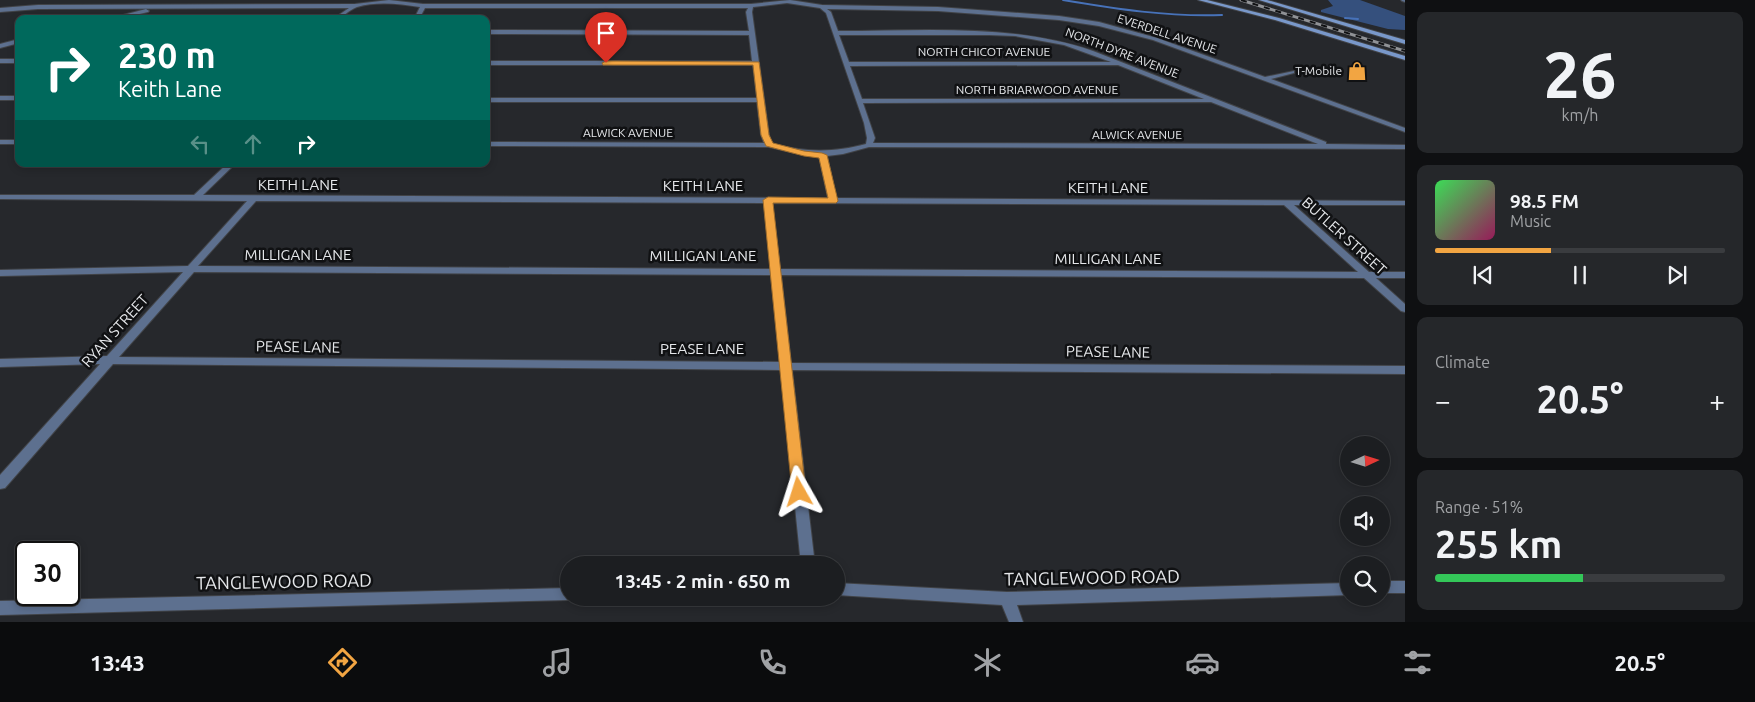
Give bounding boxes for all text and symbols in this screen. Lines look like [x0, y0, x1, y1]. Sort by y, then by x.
street label: EVERDELL AVENUE [1116, 11, 1219, 56]
pin [585, 12, 627, 63]
icon: arrive [592, 19, 620, 47]
street label: NORTH DYRE AVENUE [1064, 25, 1181, 80]
icon: right [35, 35, 100, 100]
text: 230 m [118, 35, 216, 75]
text: 26 [1543, 37, 1617, 110]
street label: NORTH CHICOT AVENUE [918, 45, 1051, 58]
shop icon: T-Mobile [1346, 60, 1368, 82]
place label: T-Mobile [1295, 64, 1342, 77]
text: Keith Lane [118, 76, 222, 101]
street label: NORTH BRIARWOOD AVENUE [956, 83, 1119, 96]
text: km/h [1562, 106, 1598, 124]
street label: ALWICK AVENUE [583, 126, 673, 139]
street label: ALWICK AVENUE [1092, 128, 1182, 141]
icon: left [186, 130, 214, 158]
icon: ahead [239, 130, 267, 158]
icon: right [292, 130, 320, 158]
street label: KEITH LANE [258, 176, 338, 193]
street label: KEITH LANE [663, 177, 743, 194]
street label: KEITH LANE [1068, 179, 1148, 196]
text: 98.5 FM [1510, 190, 1579, 212]
street label: BUTLER STREET [1299, 193, 1391, 278]
text: Music [1510, 212, 1551, 230]
street label: MILLIGAN LANE [245, 246, 351, 263]
street label: MILLIGAN LANE [650, 247, 756, 264]
street label: MILLIGAN LANE [1055, 250, 1161, 267]
icon: previous [1469, 261, 1497, 289]
icon: pause [1566, 261, 1594, 289]
icon: next [1663, 261, 1691, 289]
street label: RYAN STREET [78, 291, 152, 370]
street label: PEASE LANE [256, 337, 340, 356]
street label: PEASE LANE [660, 340, 744, 357]
street label: PEASE LANE [1066, 342, 1150, 361]
text: Climate [1435, 353, 1490, 371]
text: 20.5° [1536, 378, 1624, 420]
text: − [1435, 385, 1451, 416]
text: + [1709, 385, 1725, 416]
north arrow [1340, 436, 1390, 486]
map controls [1340, 436, 1390, 606]
position arrow [772, 465, 824, 517]
button: sound [1340, 496, 1390, 546]
text: Range · 51% [1435, 498, 1523, 516]
text: 255 km [1435, 523, 1562, 565]
speed limit sign: 30 [15, 541, 80, 606]
button: search [1340, 556, 1390, 606]
street label: TANGLEWOOD ROAD [1004, 565, 1180, 589]
street label: TANGLEWOOD ROAD [196, 569, 372, 593]
text: 13:45 · 2 min · 650 m [615, 570, 790, 592]
icon: directions [325, 645, 360, 680]
icon: music [540, 645, 575, 680]
icon: phone [755, 645, 790, 680]
icon: climate [970, 645, 1005, 680]
icon: car [1185, 645, 1220, 680]
icon: filters [1400, 645, 1435, 680]
text: 13:43 [90, 650, 145, 675]
text: 20.5° [1615, 650, 1665, 675]

